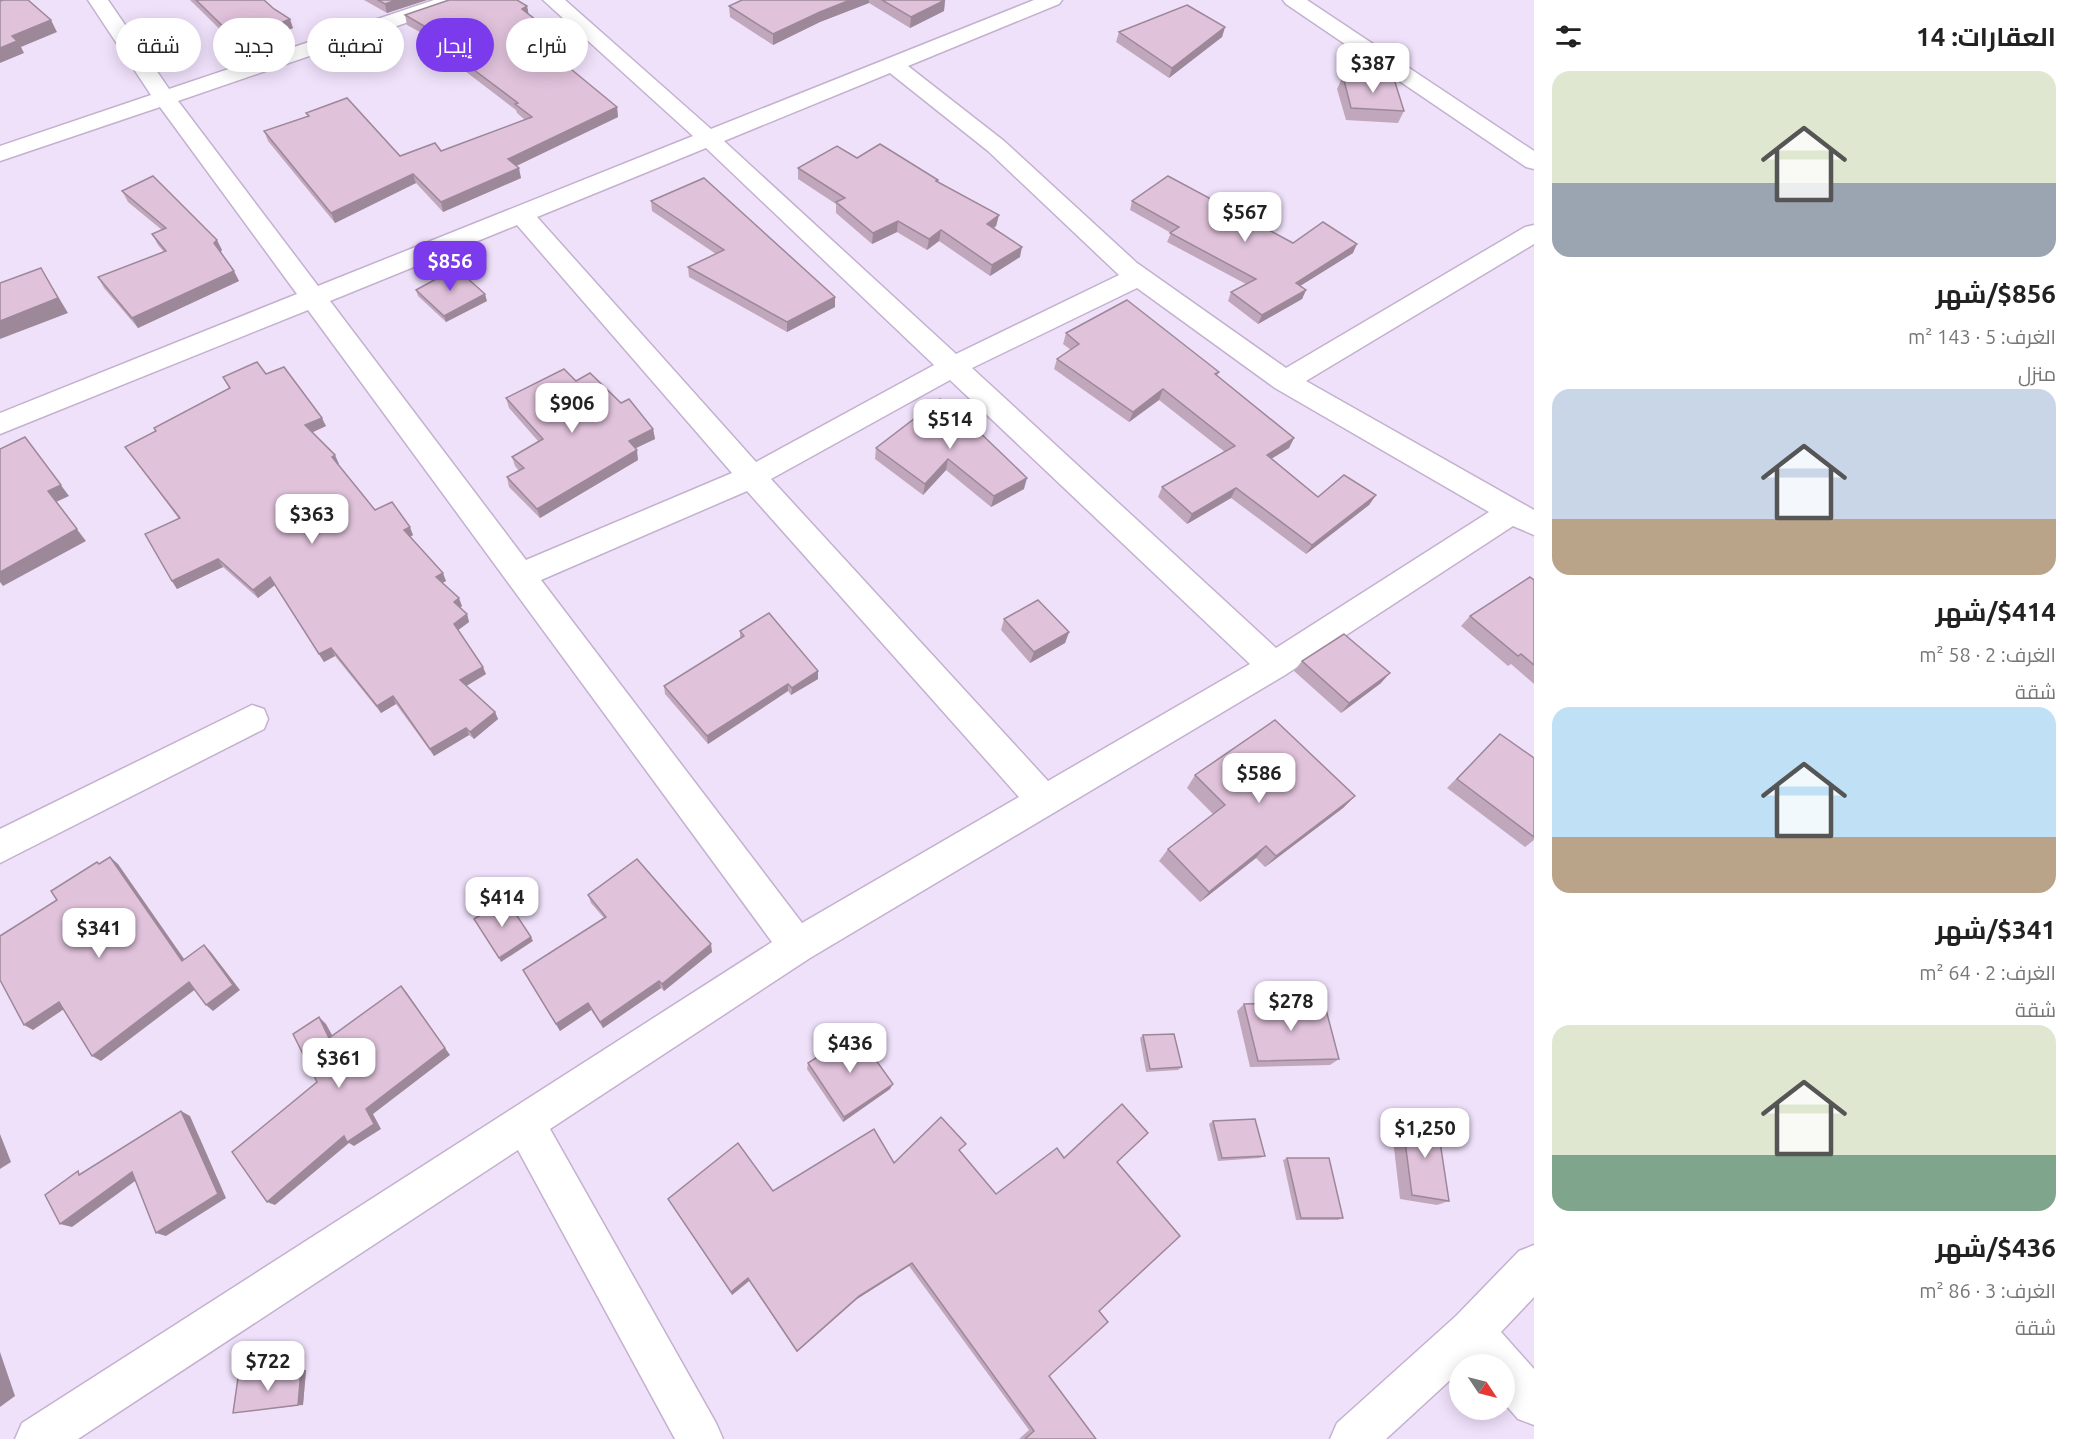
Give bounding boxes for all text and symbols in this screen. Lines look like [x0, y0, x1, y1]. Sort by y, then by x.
chip: شقة [116, 18, 201, 72]
chip: جديد [213, 18, 295, 72]
chip: تصفية [307, 18, 404, 72]
chip: إيجار [416, 18, 494, 72]
chip: شراء [506, 18, 588, 72]
icon: filters [1552, 20, 1585, 53]
text: العقارات: 14 [1916, 22, 2056, 51]
pin: $387 [1337, 43, 1409, 94]
text: $387 [1350, 51, 1396, 74]
icon: home [1750, 110, 1858, 218]
pin: $567 [1209, 192, 1281, 243]
text: $567 [1222, 200, 1268, 223]
pin: $856 [414, 241, 486, 292]
text: $856 [427, 249, 473, 272]
text: $856/شهر [1936, 279, 2056, 308]
text: الغرف: 5 · 143 m² [1908, 325, 2056, 348]
text: منزل [2018, 362, 2056, 385]
pin: $906 [536, 383, 608, 434]
text: $906 [549, 391, 595, 414]
pin: $514 [914, 399, 986, 450]
text: $514 [927, 407, 973, 430]
icon: home [1750, 428, 1858, 536]
pin: $363 [276, 494, 348, 545]
text: $363 [289, 502, 335, 525]
text: $414/شهر [1936, 597, 2056, 626]
text: الغرف: 2 · 58 m² [1919, 643, 2056, 666]
text: شقة [2015, 680, 2056, 703]
icon: home [1750, 746, 1858, 854]
pin: $586 [1223, 753, 1295, 804]
text: $586 [1236, 761, 1282, 784]
pin: $414 [466, 877, 538, 928]
text: $414 [479, 885, 525, 908]
pin: $341 [63, 908, 135, 959]
text: $341/شهر [1936, 915, 2056, 944]
text: $341 [76, 916, 122, 939]
text: الغرف: 2 · 64 m² [1919, 961, 2056, 984]
pin: $278 [1255, 981, 1327, 1032]
text: $278 [1268, 989, 1314, 1012]
text: شقة [2015, 998, 2056, 1021]
pin: $436 [814, 1023, 886, 1074]
text: $436 [827, 1031, 873, 1054]
pin: $361 [303, 1038, 375, 1089]
text: $361 [316, 1046, 362, 1069]
icon: home [1750, 1064, 1858, 1172]
pin: $1,250 [1376, 1108, 1474, 1159]
text: $1,250 [1394, 1116, 1456, 1139]
text: $436/شهر [1936, 1233, 2056, 1262]
text: الغرف: 3 · 86 m² [1919, 1279, 2056, 1302]
text: شقة [2015, 1316, 2056, 1339]
pin: $722 [232, 1341, 304, 1392]
text: $722 [245, 1349, 291, 1372]
north arrow [1449, 1354, 1515, 1420]
map controls [1449, 1354, 1515, 1420]

